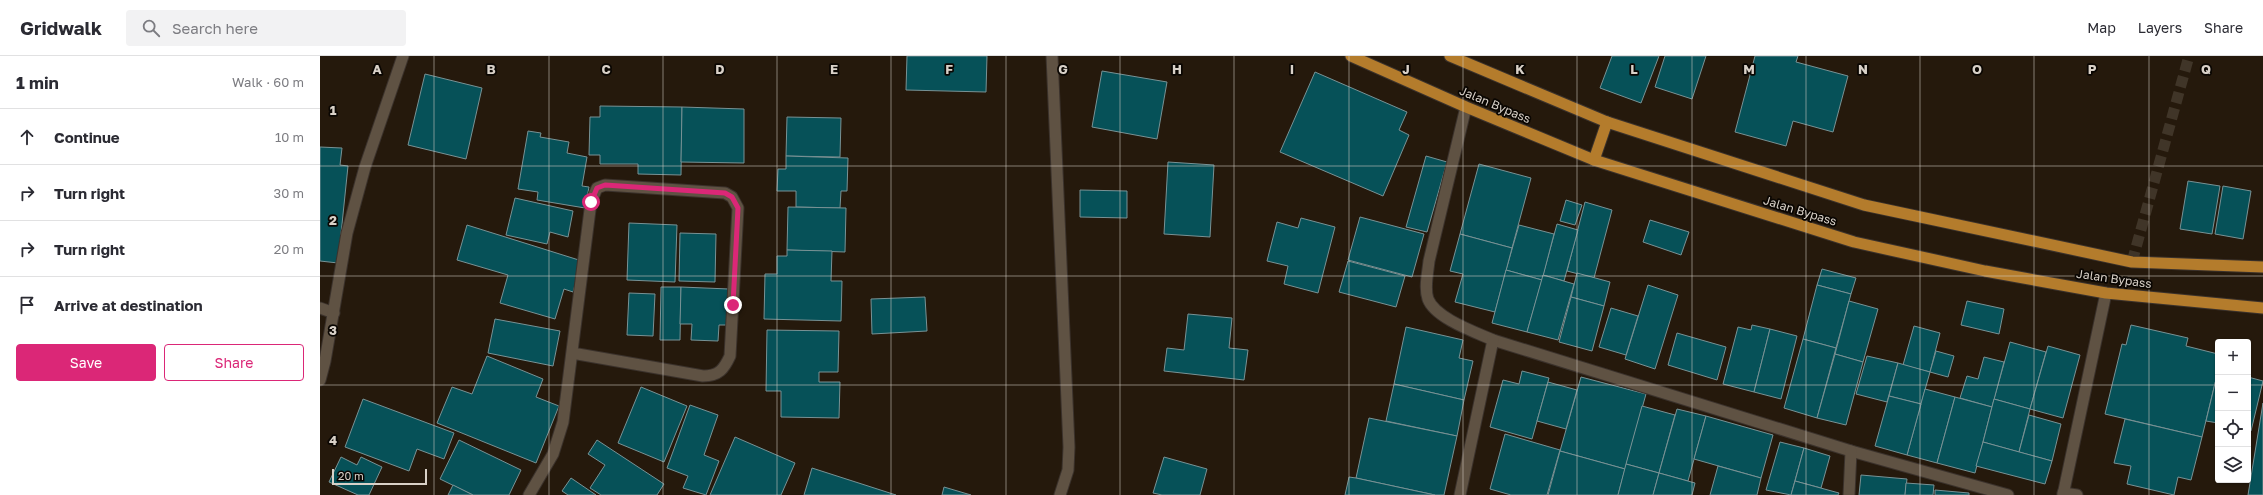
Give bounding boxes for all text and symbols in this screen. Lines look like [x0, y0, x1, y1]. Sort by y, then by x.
search box [126, 10, 406, 46]
text: Gridwalk [20, 16, 102, 39]
icon: search [140, 17, 162, 39]
text: Search here [172, 19, 258, 37]
text: Map [2087, 19, 2116, 36]
text: Layers [2138, 19, 2182, 36]
text: Share [2204, 19, 2243, 36]
text: A [372, 61, 382, 77]
text: B [486, 61, 496, 77]
text: C [601, 61, 611, 77]
text: D [715, 61, 725, 77]
text: E [830, 61, 838, 77]
text: F [945, 61, 953, 77]
text: G [1058, 61, 1068, 77]
text: H [1172, 61, 1182, 77]
text: I [1290, 61, 1294, 77]
text: J [1402, 61, 1410, 77]
text: K [1515, 61, 1525, 77]
text: L [1630, 61, 1638, 77]
text: M [1743, 61, 1755, 77]
text: N [1858, 61, 1868, 77]
text: O [1972, 61, 1982, 77]
text: P [2088, 61, 2097, 77]
text: Q [2201, 61, 2211, 77]
text: 1 min [16, 72, 59, 93]
text: Walk · 60 m [232, 74, 304, 90]
street label: Jalan Bypass [1457, 83, 1533, 126]
text: 1 [330, 102, 337, 118]
icon: ahead [16, 126, 38, 148]
text: Continue [54, 128, 120, 146]
text: 10 m [275, 129, 304, 145]
icon: right [16, 182, 38, 204]
text: Turn right [54, 184, 125, 202]
text: 30 m [274, 185, 304, 201]
street label: Jalan Bypass [1762, 192, 1839, 229]
route start [582, 193, 600, 211]
text: 2 [329, 212, 337, 228]
icon: right [16, 238, 38, 260]
text: Turn right [54, 240, 125, 258]
text: 20 m [274, 241, 304, 257]
street label: Jalan Bypass [2075, 266, 2153, 291]
icon: arrive [16, 294, 38, 316]
text: Arrive at destination [54, 296, 203, 314]
route end [724, 296, 742, 314]
text: 3 [329, 322, 337, 338]
map controls [2215, 339, 2251, 483]
button: + [2215, 339, 2251, 375]
button: Save [16, 344, 156, 381]
button: Share [164, 344, 304, 381]
button: − [2215, 375, 2251, 411]
button: locate [2215, 411, 2251, 447]
text: 4 [329, 432, 337, 448]
button: layers [2215, 447, 2251, 483]
scale bar [332, 467, 427, 486]
text: 20 m [338, 469, 364, 482]

